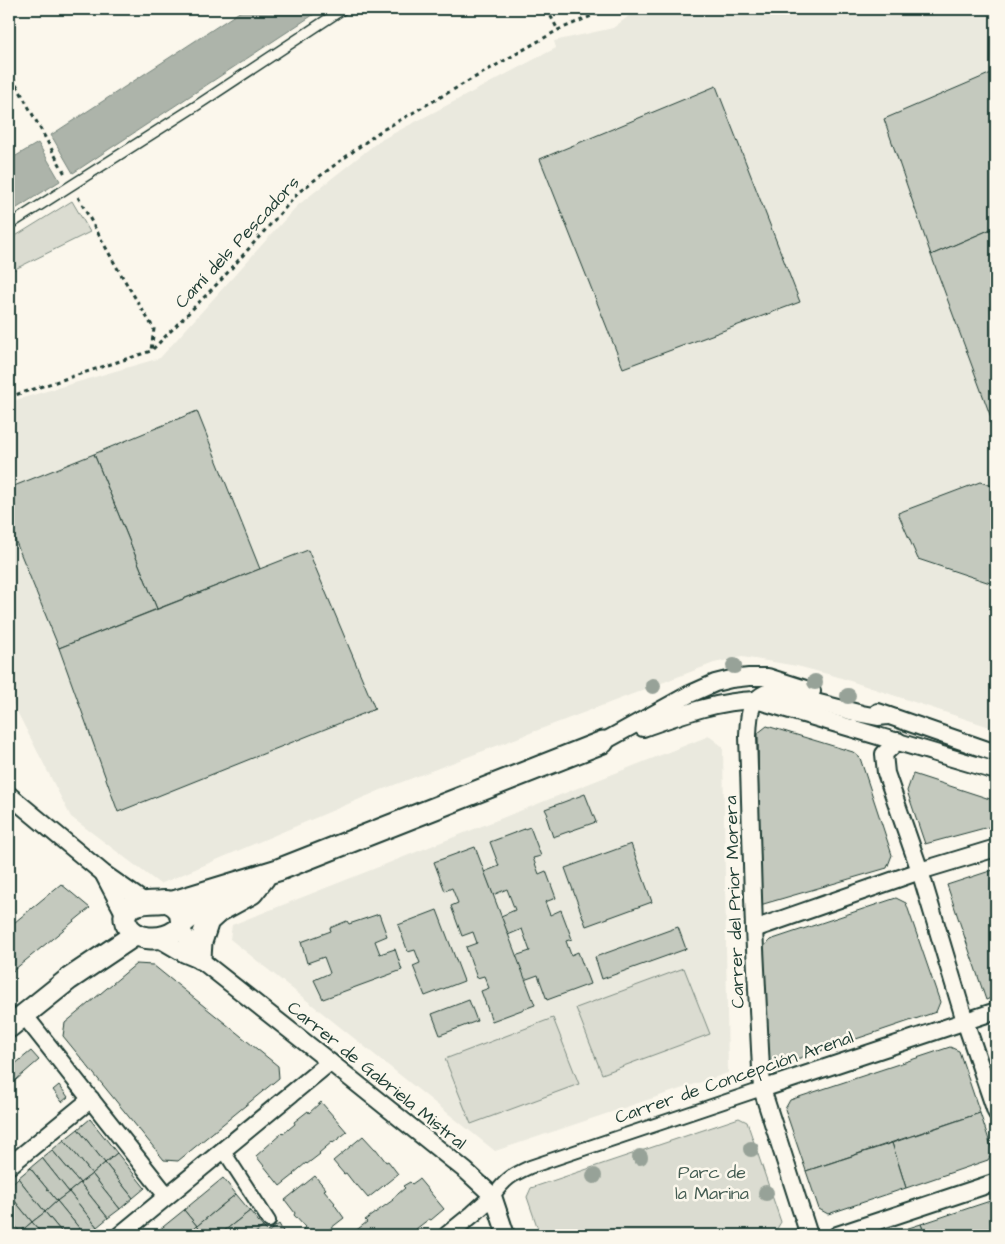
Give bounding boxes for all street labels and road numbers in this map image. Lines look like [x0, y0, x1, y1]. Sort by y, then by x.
street label: Camí dels Pescadors [169, 171, 306, 314]
street label: Carrer del Prior Morera [718, 795, 751, 1009]
street label: Carrer de Gabriela Mistral [282, 995, 472, 1156]
street label: Carrer de Concepción Arenal [612, 1025, 857, 1130]

